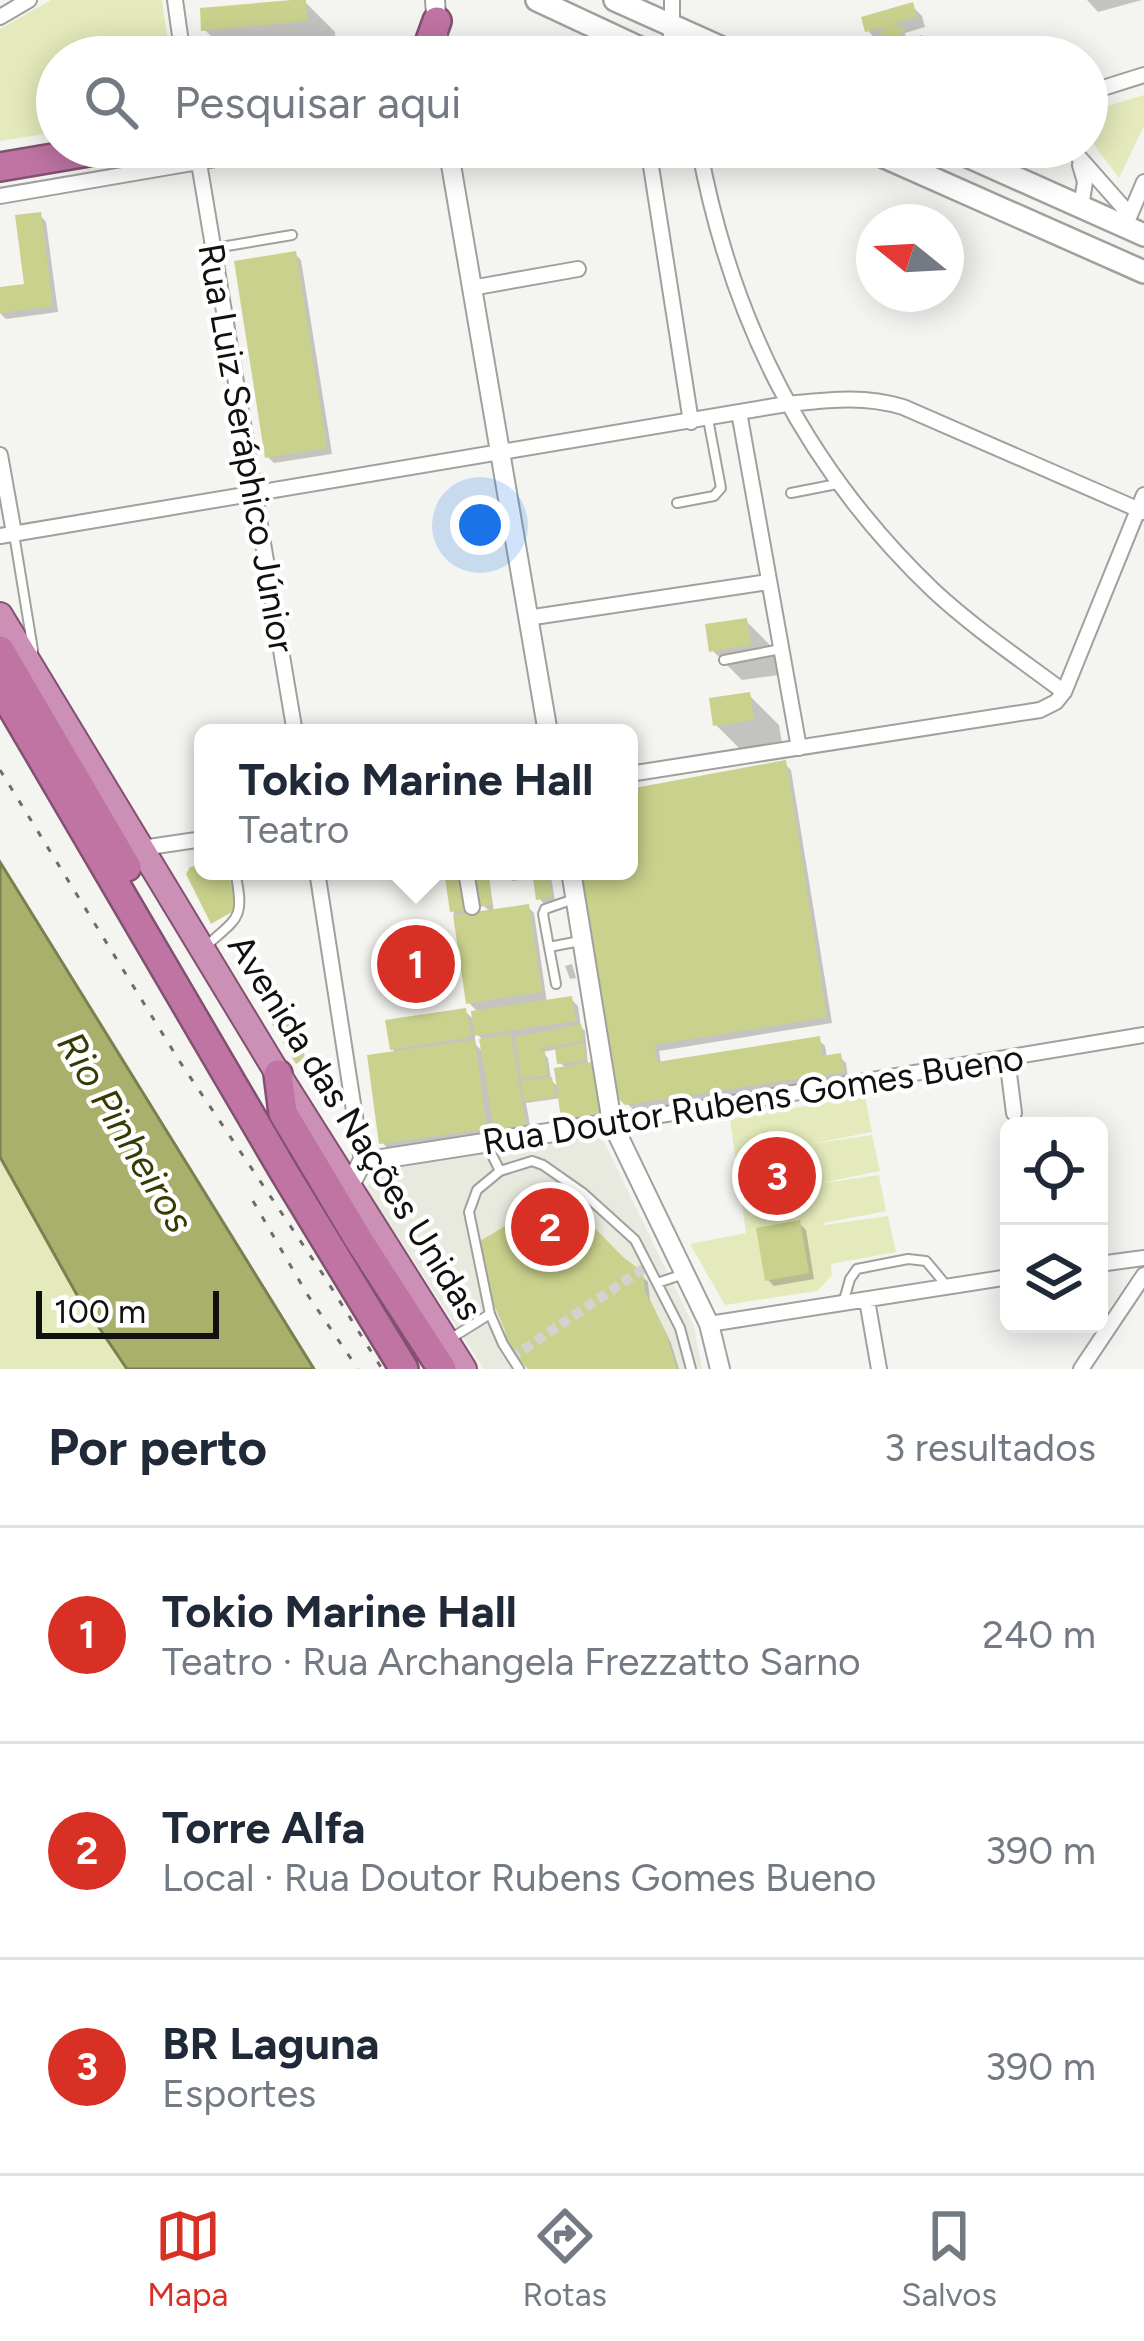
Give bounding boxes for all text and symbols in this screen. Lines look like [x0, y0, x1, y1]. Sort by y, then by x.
search box [36, 36, 1108, 168]
icon: search [78, 69, 144, 135]
text: Pesquisar aqui [174, 75, 461, 129]
north arrow [856, 204, 964, 312]
street label: Rua Luiz Seráphico Júnior [189, 240, 304, 656]
your location [450, 495, 510, 555]
popup [194, 724, 638, 880]
text: Tokio Marine Hall [239, 752, 593, 806]
text: Teatro [239, 806, 349, 853]
pin: 1 [377, 919, 455, 1009]
street label: Avenida das Nações Unidas [219, 927, 492, 1328]
water label: Rio Pinheiros [47, 1023, 204, 1241]
street label: Rua Doutor Rubens Gomes Bueno [480, 1035, 1027, 1164]
map controls [1000, 1117, 1108, 1333]
button: locate [1000, 1117, 1108, 1225]
pin: 3 [738, 1131, 816, 1221]
pin: 2 [511, 1182, 589, 1272]
button: layers [1000, 1225, 1108, 1333]
scale bar [36, 1285, 219, 1338]
text: 100 m [54, 1292, 146, 1331]
text: Por perto [48, 1417, 267, 1478]
text: 3 resultados [884, 1424, 1096, 1471]
text: Tokio Marine Hall [162, 1584, 517, 1638]
text: 1 [79, 1611, 95, 1658]
text: 240 m [982, 1611, 1096, 1658]
text: Teatro · Rua Archangela Frezzatto Sarno [162, 1638, 861, 1685]
text: Torre Alfa [162, 1800, 366, 1854]
text: 2 [76, 1827, 98, 1874]
text: 390 m [985, 1827, 1096, 1874]
text: Local · Rua Doutor Rubens Gomes Bueno [162, 1854, 876, 1901]
text: BR Laguna [162, 2016, 380, 2070]
text: 3 [76, 2043, 98, 2090]
text: 390 m [985, 2043, 1096, 2090]
text: Esportes [162, 2070, 316, 2117]
tab: Mapa [147, 2203, 228, 2314]
tab: Rotas [523, 2203, 607, 2314]
tab: Salvos [901, 2203, 997, 2314]

